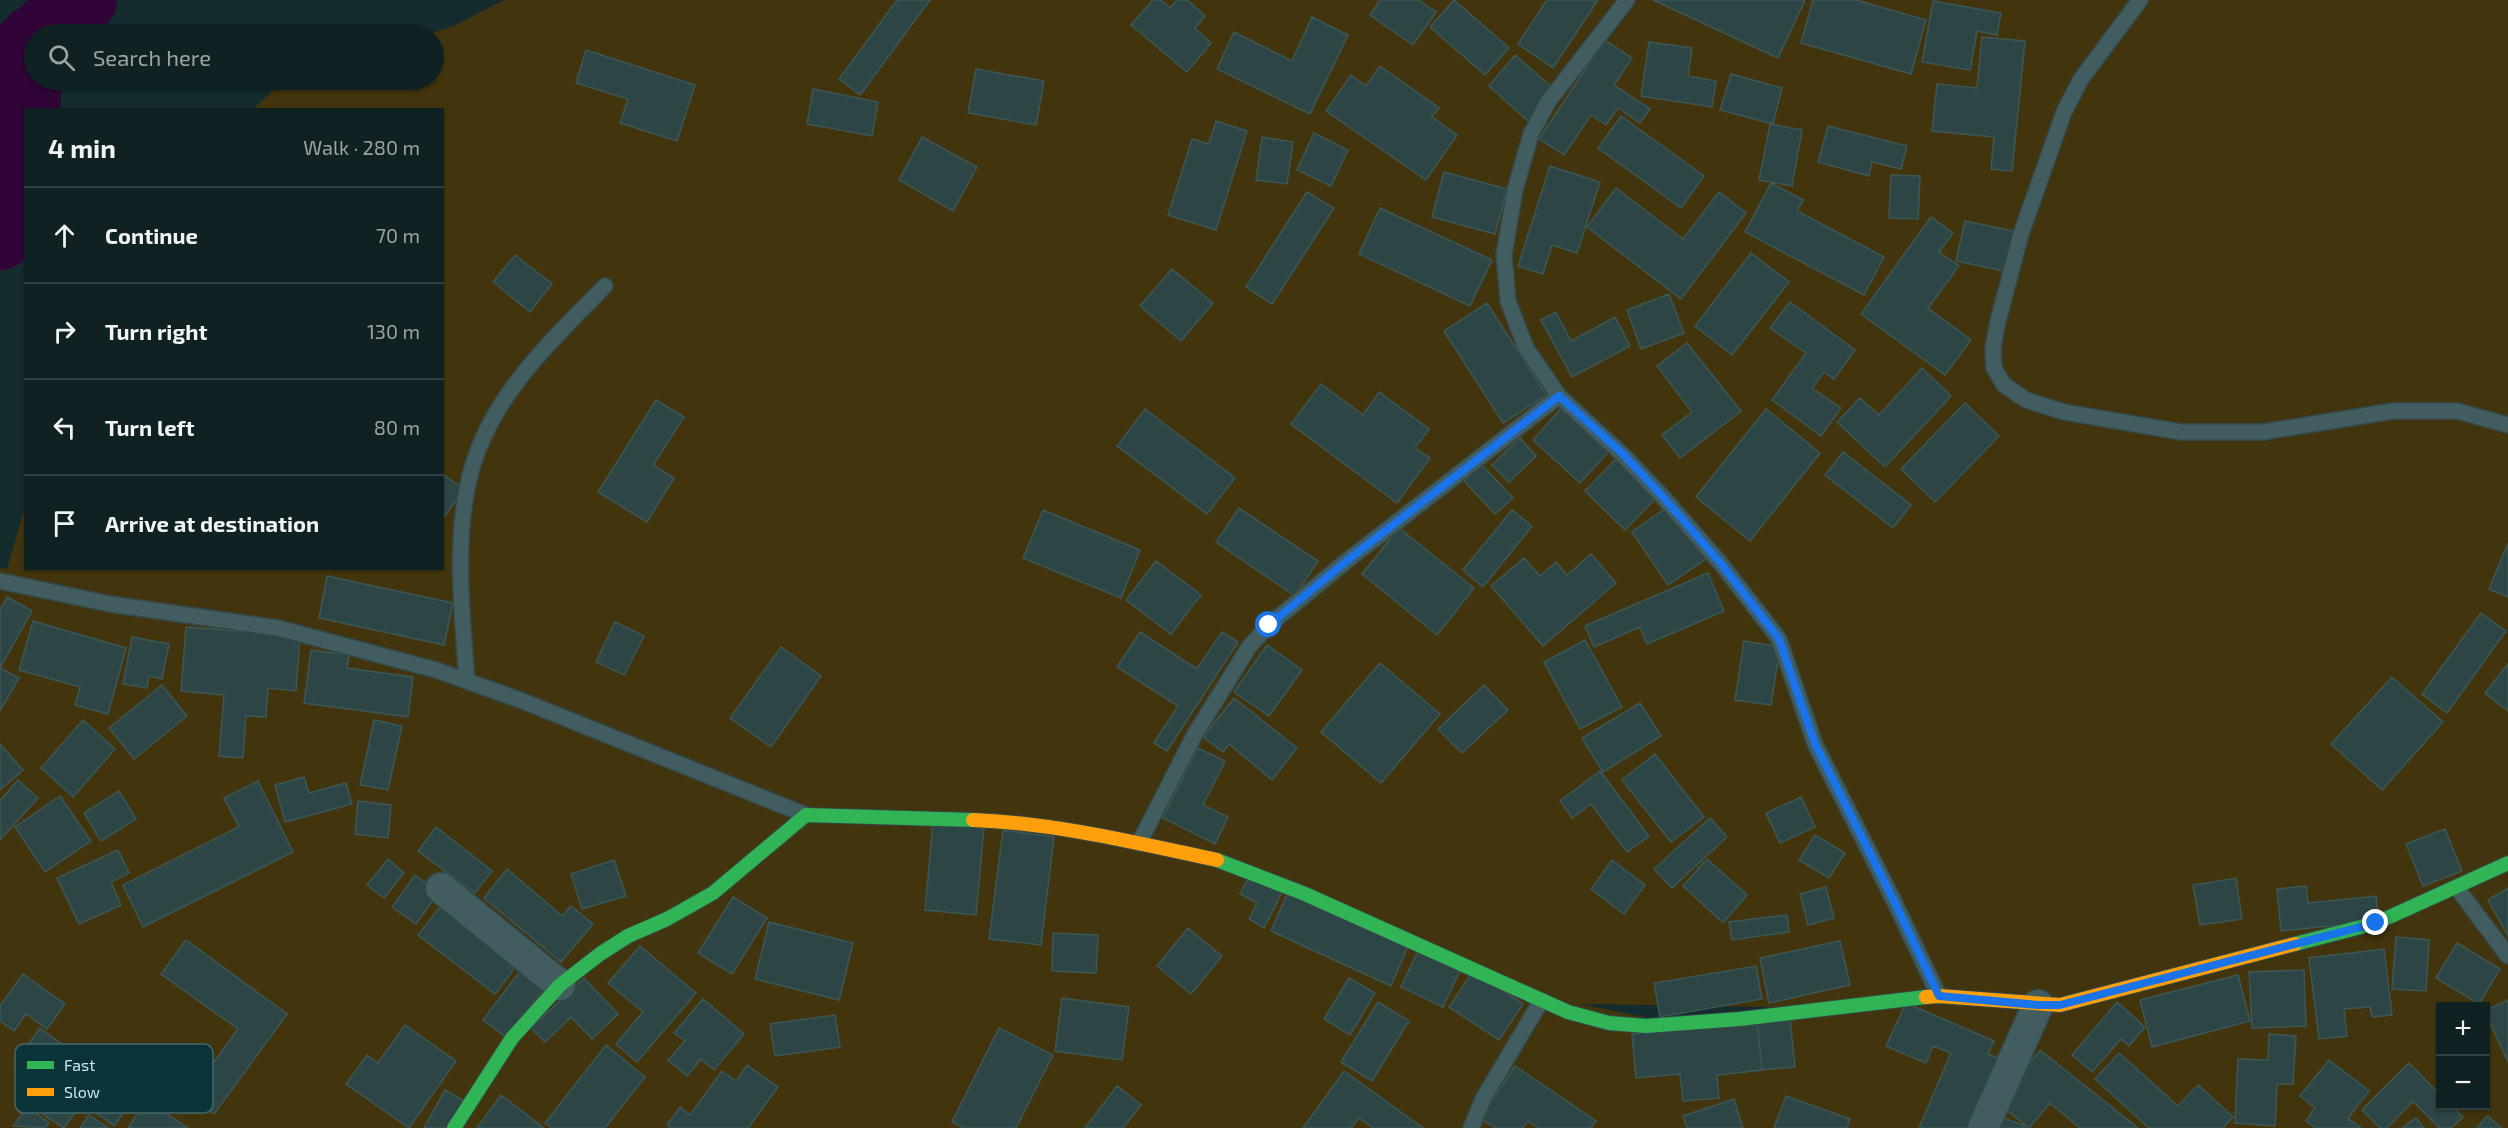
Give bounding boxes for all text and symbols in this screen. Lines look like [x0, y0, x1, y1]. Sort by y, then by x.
search box [24, 24, 444, 90]
icon: search [45, 41, 78, 74]
text: Search here [93, 44, 211, 70]
text: 4 min [48, 132, 116, 163]
text: Walk · 280 m [303, 135, 420, 159]
icon: ahead [48, 219, 81, 252]
text: Continue [105, 222, 198, 248]
text: 70 m [376, 223, 420, 247]
icon: right [48, 315, 81, 348]
text: Turn right [105, 318, 207, 344]
text: 130 m [367, 319, 420, 343]
icon: left [48, 411, 81, 444]
text: Turn left [105, 414, 194, 440]
text: 80 m [374, 415, 420, 439]
icon: arrive [48, 507, 81, 540]
text: Arrive at destination [105, 510, 319, 536]
route start [1255, 611, 1281, 637]
route end [2362, 909, 2388, 935]
map controls [2436, 1002, 2490, 1110]
button: + [2436, 1002, 2490, 1056]
legend [15, 1044, 213, 1113]
text: Fast [64, 1055, 95, 1074]
button: − [2436, 1056, 2490, 1110]
text: Slow [64, 1082, 100, 1101]

